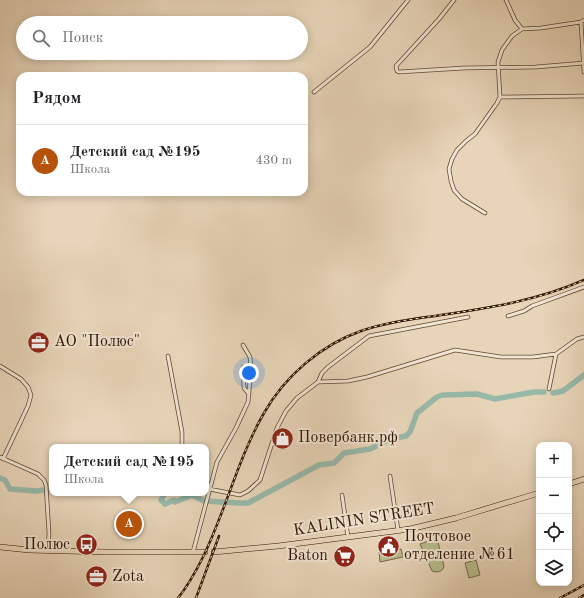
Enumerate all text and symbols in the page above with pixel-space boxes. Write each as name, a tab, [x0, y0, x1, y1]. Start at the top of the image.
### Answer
search box	[16, 16, 308, 60]
icon: search	[30, 27, 52, 49]
text: Поиск	[62, 31, 103, 46]
text: Рядом	[32, 90, 81, 107]
text: Детский сад №195	[70, 145, 200, 160]
text: A	[40, 154, 50, 167]
text: 430 m	[255, 154, 292, 167]
text: Школа	[70, 163, 110, 176]
office icon: АО "Полюс"	[25, 329, 51, 355]
place label: АО "Полюс"	[54, 334, 140, 350]
your location	[239, 363, 259, 383]
shop icon: Повербанк.рф	[270, 425, 296, 451]
place label: Повербанк.рф	[298, 430, 398, 446]
map controls	[536, 442, 572, 586]
button: +	[536, 442, 572, 478]
popup	[49, 444, 209, 496]
text: Детский сад №195	[64, 455, 194, 470]
text: Школа	[64, 473, 104, 486]
button: −	[536, 478, 572, 514]
street label: KALININ STREET	[292, 501, 436, 539]
pin: A	[116, 509, 142, 539]
button: locate	[536, 514, 572, 550]
place label: Почтовое отделение №61	[404, 529, 515, 563]
bus stop icon: Полюс	[73, 532, 99, 558]
public building icon: Почтовое отделение №61	[375, 533, 401, 559]
place label: Полюс	[24, 537, 70, 553]
supermarket icon: Baton	[331, 543, 357, 569]
place label: Baton	[287, 548, 328, 564]
button: layers	[536, 550, 572, 586]
office icon: Zota	[84, 564, 110, 590]
place label: Zota	[112, 569, 144, 585]

